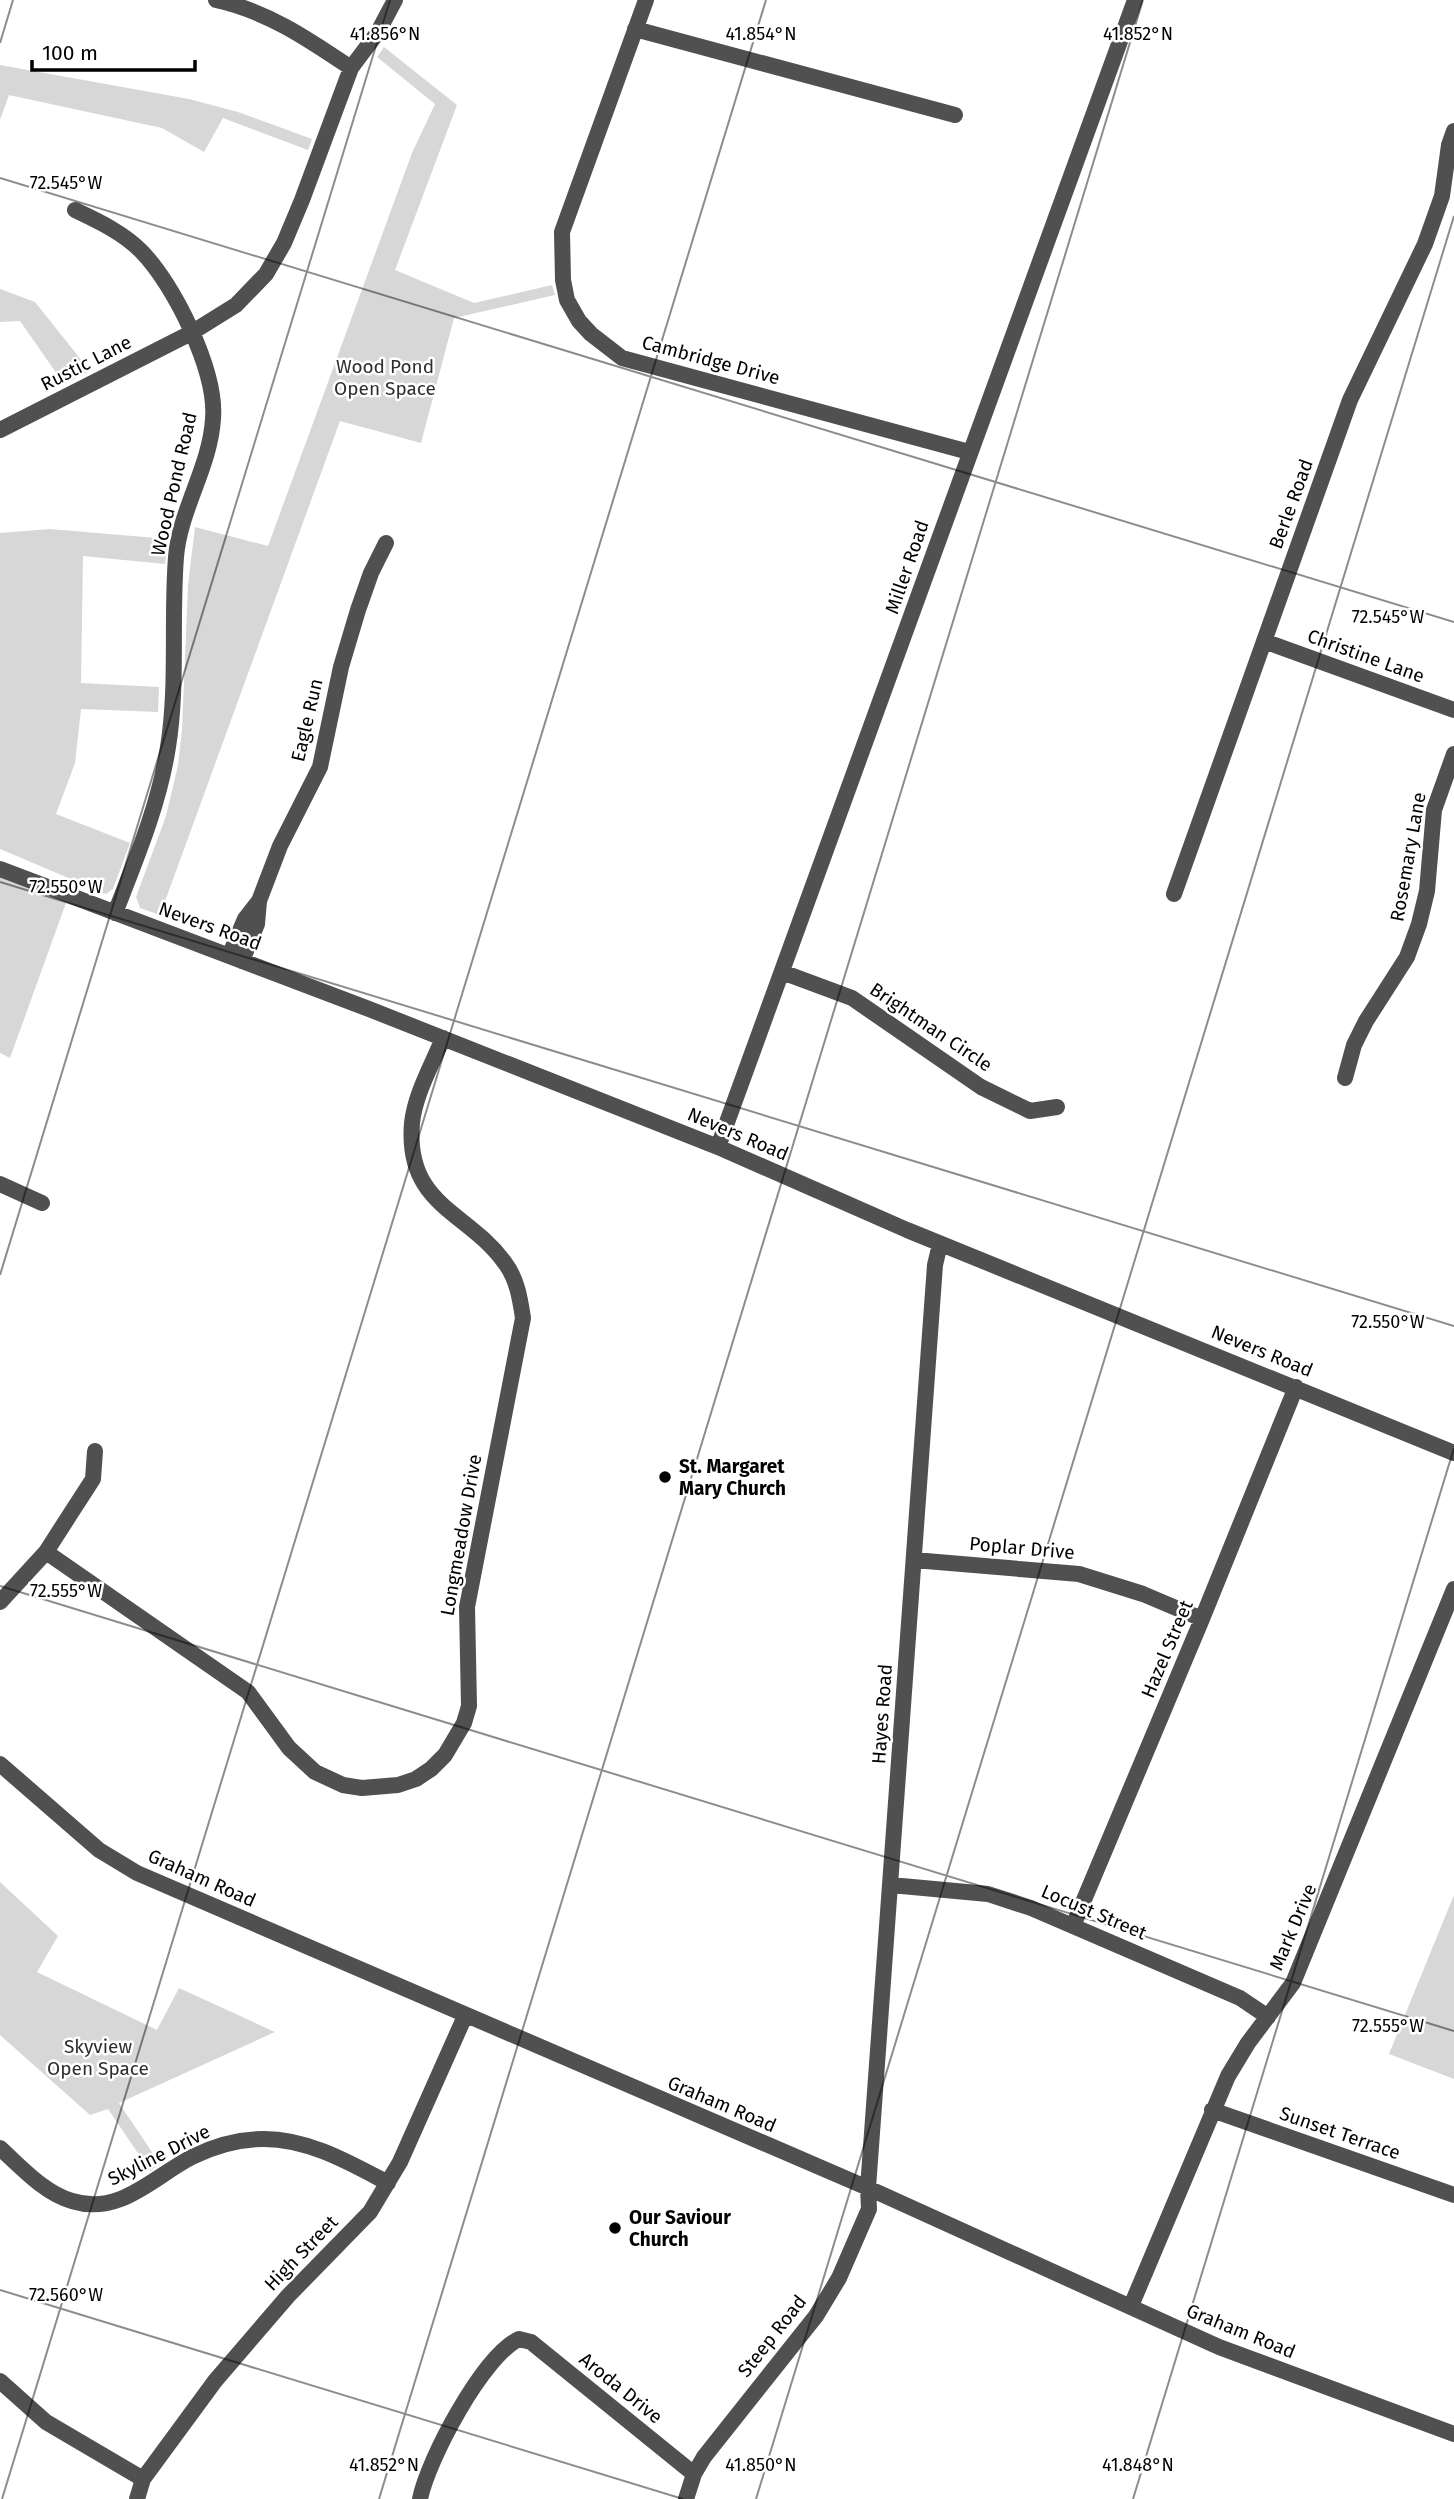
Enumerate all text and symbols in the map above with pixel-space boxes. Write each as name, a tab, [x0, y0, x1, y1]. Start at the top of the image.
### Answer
text: 41.856°N	[350, 23, 420, 45]
text: 41.854°N	[726, 23, 796, 45]
text: 41.852°N	[1103, 23, 1173, 45]
scale bar	[32, 28, 194, 72]
text: 100 m	[42, 40, 98, 66]
text: 72.545°W	[30, 172, 102, 194]
street label: Rustic Lane	[37, 330, 135, 396]
street label: Cambridge Drive	[639, 331, 783, 389]
park label: Wood Pond Open Space	[334, 355, 436, 400]
street label: Wood Pond Road	[146, 410, 202, 558]
street label: Berle Road	[1264, 456, 1318, 552]
street label: Miller Road	[880, 517, 934, 617]
text: 72.545°W	[1352, 606, 1424, 628]
street label: Christine Lane	[1304, 624, 1428, 688]
street label: Eagle Run	[286, 676, 328, 764]
street label: Rosemary Lane	[1385, 791, 1431, 923]
text: 72.550°W	[29, 876, 103, 898]
street label: Nevers Road	[155, 897, 265, 955]
street label: Brightman Circle	[865, 978, 997, 1076]
street label: Nevers Road	[684, 1102, 792, 1166]
text: 72.550°W	[1351, 1311, 1425, 1333]
street label: Nevers Road	[1208, 1320, 1316, 1382]
street label: Longmeadow Drive	[435, 1452, 487, 1618]
place label: St. Margaret Mary Church	[679, 1455, 786, 1500]
marker: St. Margaret Mary Church	[657, 1469, 673, 1485]
street label: Poplar Drive	[968, 1532, 1076, 1564]
text: 72.555°W	[30, 1580, 102, 1602]
street label: Hazel Street	[1136, 1597, 1198, 1701]
street label: Hayes Road	[867, 1663, 897, 1765]
street label: Graham Road	[145, 1844, 259, 1912]
street label: Locust Street	[1038, 1879, 1150, 1945]
street label: Mark Drive	[1264, 1880, 1322, 1974]
text: 72.555°W	[1352, 2015, 1424, 2037]
park label: Skyview Open Space	[47, 2035, 149, 2080]
street label: Graham Road	[664, 2071, 780, 2137]
street label: Sunset Terrace	[1277, 2102, 1403, 2164]
street label: Skyline Drive	[104, 2119, 214, 2191]
place label: Our Saviour Church	[629, 2206, 731, 2251]
street label: High Street	[259, 2210, 343, 2295]
marker: Our Saviour Church	[607, 2220, 623, 2236]
text: 72.560°W	[29, 2284, 103, 2306]
street label: Steep Road	[733, 2290, 811, 2382]
street label: Graham Road	[1183, 2299, 1299, 2363]
street label: Aroda Drive	[575, 2348, 667, 2428]
text: 41.852°N	[349, 2454, 419, 2476]
text: 41.850°N	[725, 2454, 797, 2476]
text: 41.848°N	[1102, 2454, 1174, 2476]

